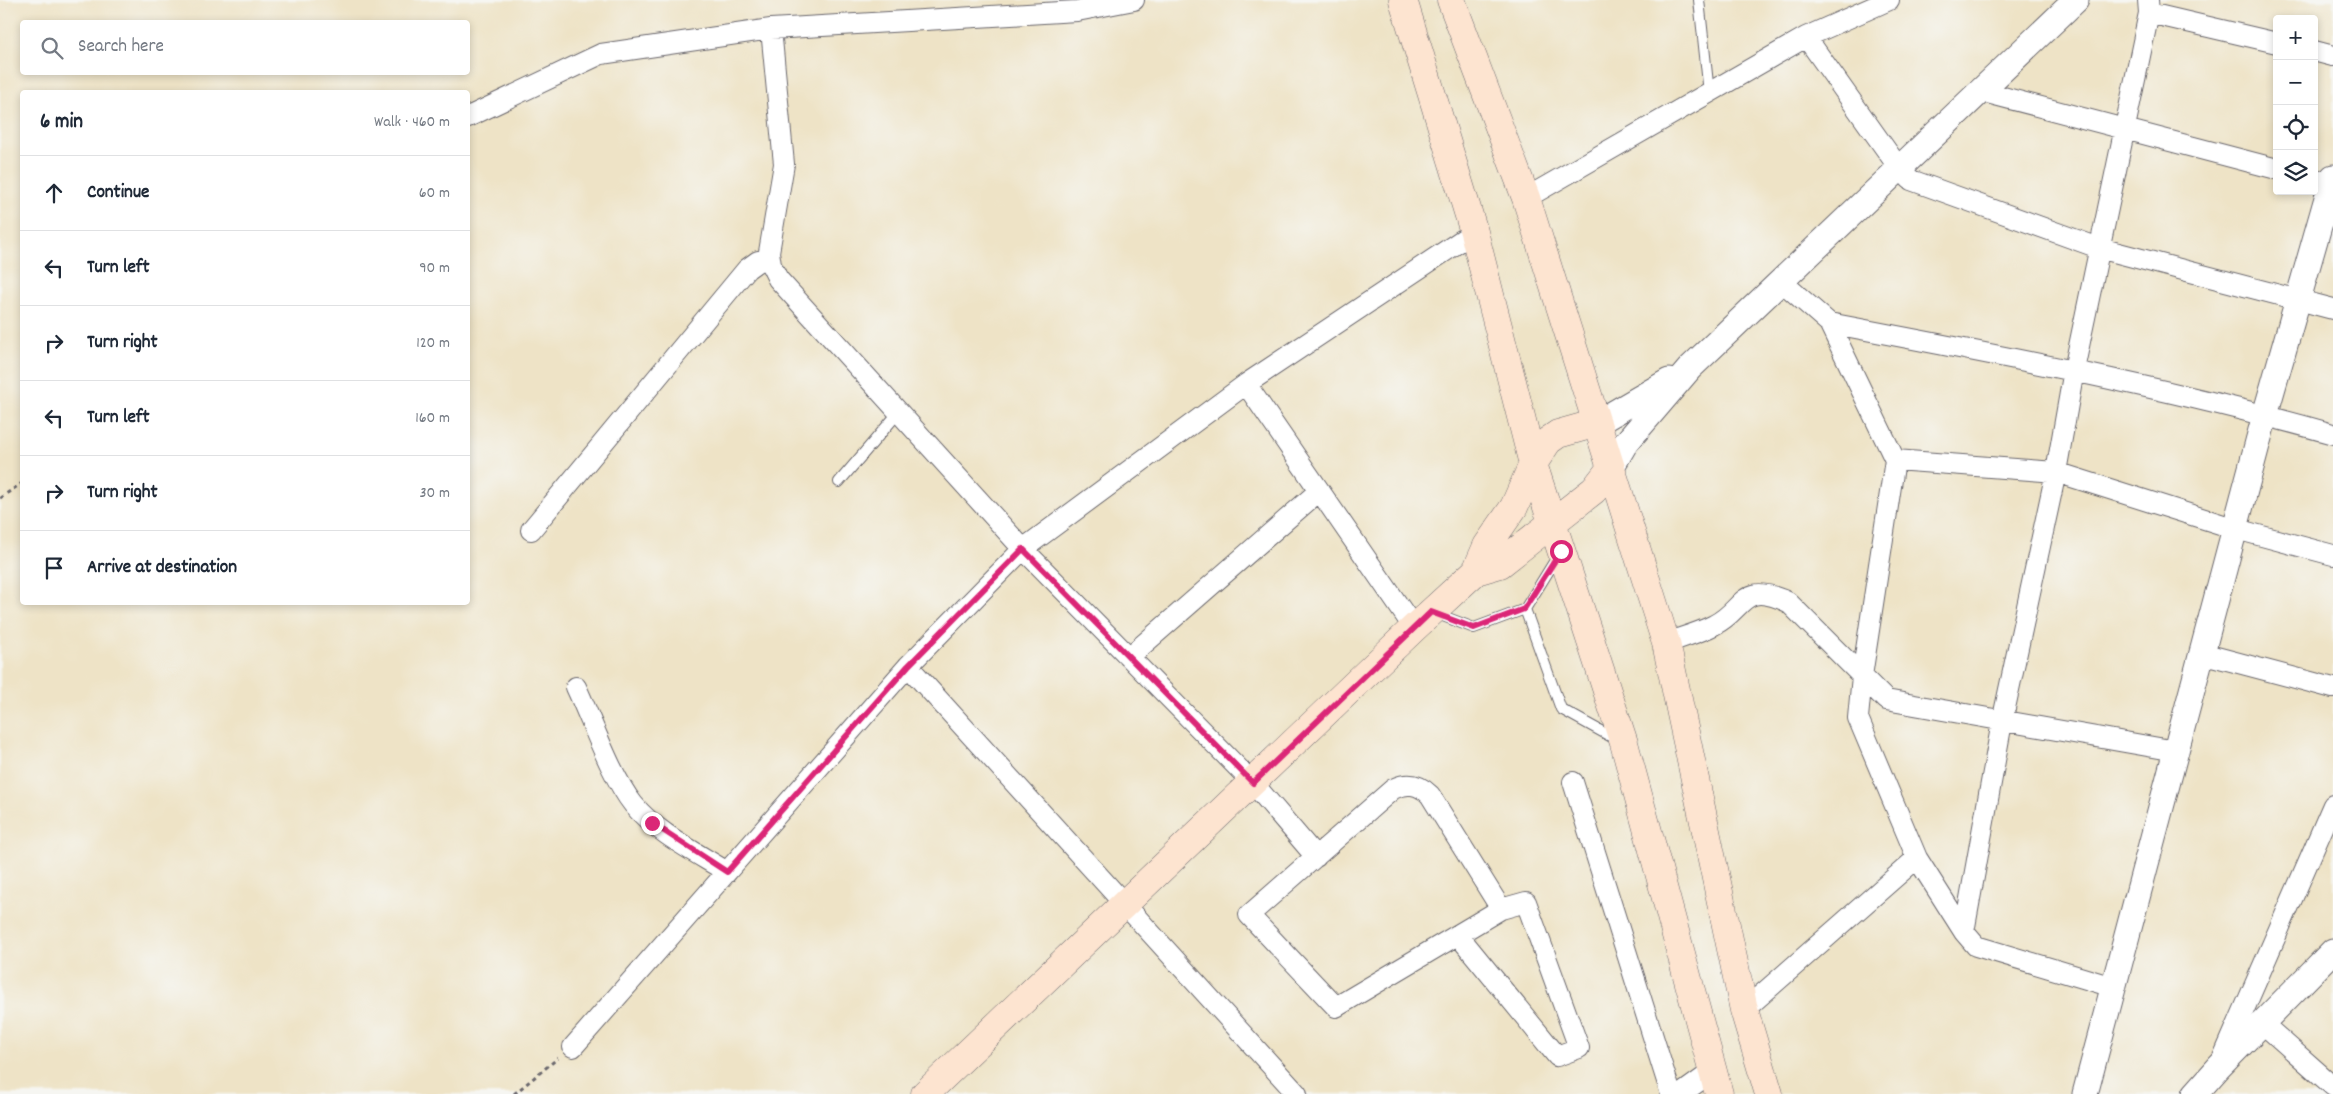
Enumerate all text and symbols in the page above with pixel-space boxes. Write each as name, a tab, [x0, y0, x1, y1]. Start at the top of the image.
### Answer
map controls	[2273, 15, 2318, 195]
button: +	[2273, 15, 2318, 60]
search box	[20, 20, 470, 75]
icon: search	[38, 34, 66, 62]
text: Search here	[78, 34, 164, 61]
button: −	[2273, 60, 2318, 105]
button: locate	[2273, 105, 2318, 150]
text: 6 min	[40, 108, 83, 138]
text: Walk · 460 m	[374, 111, 450, 134]
button: layers	[2273, 150, 2318, 195]
icon: ahead	[40, 179, 68, 207]
text: Continue	[87, 180, 149, 207]
text: 60 m	[419, 182, 450, 205]
icon: left	[40, 254, 68, 282]
text: Turn left	[87, 255, 150, 282]
text: 90 m	[419, 257, 450, 280]
icon: right	[40, 329, 68, 357]
text: Turn right	[87, 330, 158, 357]
text: 120 m	[416, 332, 450, 355]
icon: left	[40, 404, 68, 432]
text: Turn left	[87, 405, 150, 432]
text: 160 m	[415, 407, 450, 430]
icon: right	[40, 479, 68, 507]
text: Turn right	[87, 480, 158, 507]
text: 30 m	[420, 482, 450, 505]
route start	[1550, 540, 1573, 563]
icon: arrive	[40, 554, 68, 582]
text: Arrive at destination	[87, 555, 237, 582]
route end	[641, 812, 664, 835]

